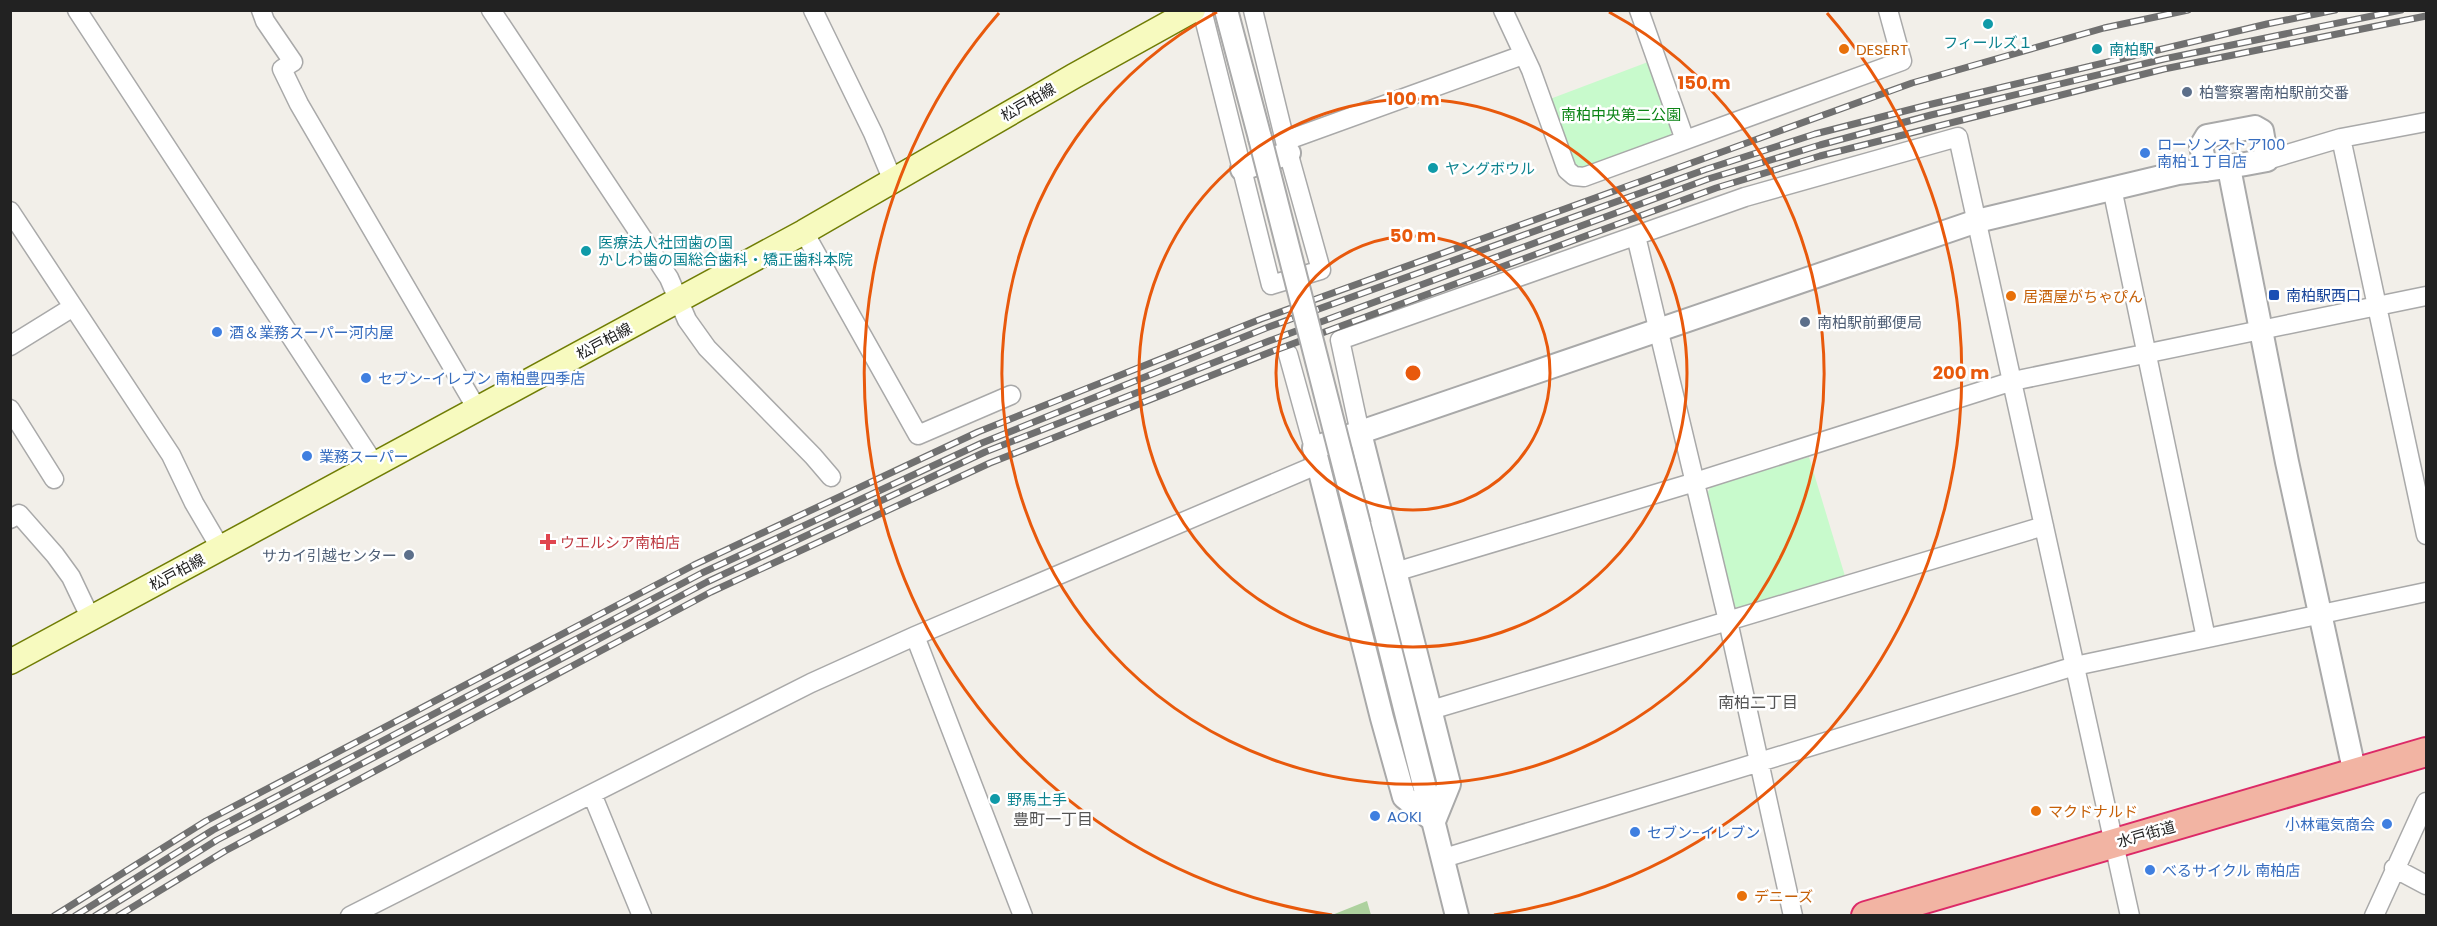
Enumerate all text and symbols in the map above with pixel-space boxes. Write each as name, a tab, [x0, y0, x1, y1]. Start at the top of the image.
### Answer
marker: フィールズ１	[1981, 17, 1995, 31]
place label: フィールズ１	[1943, 32, 2033, 53]
place label: DESERT	[1856, 39, 1908, 60]
place label: 南柏駅	[2109, 39, 2154, 60]
marker: DESERT	[1837, 42, 1851, 56]
marker: 南柏駅	[2090, 42, 2104, 56]
text: 150 m	[1677, 70, 1731, 95]
street label: 松戸柏線	[997, 78, 1059, 126]
place label: 柏警察署南柏駅前交番	[2199, 82, 2349, 103]
marker: 柏警察署南柏駅前交番	[2180, 85, 2194, 99]
text: 100 m	[1386, 86, 1440, 111]
park label: 南柏中央第二公園	[1561, 104, 1681, 125]
place label: ローソンストア100 南柏１丁目店	[2157, 134, 2285, 172]
marker: ローソンストア100 南柏１丁目店	[2138, 146, 2152, 160]
place label: ヤングボウル	[1445, 158, 1535, 179]
marker: ヤングボウル	[1426, 161, 1440, 175]
text: 50 m	[1390, 223, 1436, 248]
place label: 医療法人社団歯の国 かしわ歯の国総合歯科・矯正歯科本院	[598, 232, 853, 270]
marker: 医療法人社団歯の国 かしわ歯の国総合歯科・矯正歯科本院	[579, 244, 593, 258]
place label: 南柏駅西口	[2286, 285, 2361, 306]
place label: 居酒屋がちゃぴん	[2023, 286, 2143, 307]
marker: 南柏駅西口	[2267, 288, 2281, 302]
marker: 居酒屋がちゃぴん	[2004, 289, 2018, 303]
place label: 南柏駅前郵便局	[1817, 312, 1922, 333]
marker: 南柏駅前郵便局	[1798, 315, 1812, 329]
street label: 松戸柏線	[573, 318, 635, 364]
place label: 酒＆業務スーパー河内屋	[229, 322, 394, 343]
marker: 酒＆業務スーパー河内屋	[210, 325, 224, 339]
text: 200 m	[1933, 360, 1989, 385]
centre of rings	[1403, 363, 1423, 383]
place label: セブン-イレブン 南柏豊四季店	[378, 368, 585, 389]
marker: セブン-イレブン 南柏豊四季店	[359, 371, 373, 385]
place label: 業務スーパー	[319, 446, 409, 467]
marker: 業務スーパー	[300, 449, 314, 463]
place label: ウエルシア南柏店	[560, 532, 680, 553]
marker: ウエルシア南柏店	[541, 535, 555, 549]
place label: サカイ引越センター	[262, 545, 397, 566]
marker: サカイ引越センター	[402, 548, 416, 562]
street label: 松戸柏線	[146, 549, 208, 595]
district label: 南柏二丁目	[1718, 691, 1798, 714]
place label: 野馬土手	[1007, 789, 1067, 810]
marker: 野馬土手	[988, 792, 1002, 806]
place label: マクドナルド	[2048, 801, 2138, 822]
marker: マクドナルド	[2029, 804, 2043, 818]
place label: AOKI	[1387, 806, 1422, 827]
district label: 豊町一丁目	[1013, 808, 1093, 831]
marker: AOKI	[1368, 809, 1382, 823]
place label: 小林電気商会	[2285, 814, 2375, 835]
street label: 水戸街道	[2114, 816, 2178, 852]
marker: 小林電気商会	[2380, 817, 2394, 831]
place label: セブン-イレブン	[1647, 822, 1760, 843]
marker: セブン-イレブン	[1628, 825, 1642, 839]
place label: べるサイクル 南柏店	[2162, 860, 2300, 881]
marker: べるサイクル 南柏店	[2143, 863, 2157, 877]
place label: デニーズ	[1754, 886, 1813, 907]
marker: デニーズ	[1735, 889, 1749, 903]

